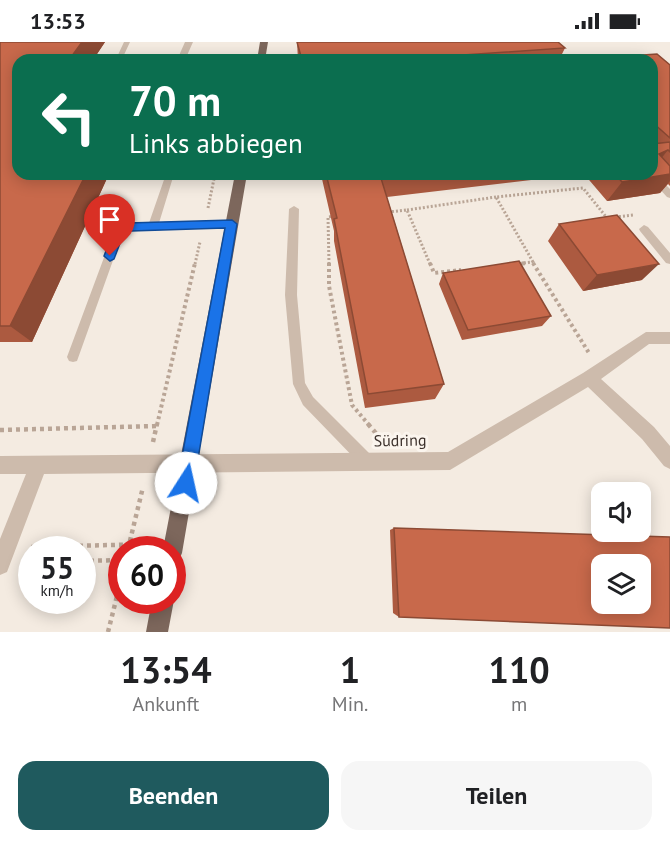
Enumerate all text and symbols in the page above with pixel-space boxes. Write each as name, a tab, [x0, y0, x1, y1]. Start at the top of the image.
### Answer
text: 13:53	[30, 7, 86, 35]
text: 70 m	[129, 73, 221, 128]
icon: left	[30, 78, 108, 156]
text: Links abbiegen	[129, 126, 303, 160]
pin	[84, 194, 135, 256]
icon: arrive	[93, 203, 126, 236]
street label: Südring	[373, 430, 427, 450]
position arrow	[154, 451, 218, 515]
map controls	[591, 482, 651, 614]
button: sound	[591, 482, 651, 542]
speed limit sign: 60	[108, 536, 186, 614]
text: 55	[40, 548, 74, 587]
button: layers	[591, 554, 651, 614]
text: km/h	[41, 581, 73, 600]
text: 13:54	[120, 646, 212, 693]
text: 1	[340, 646, 360, 693]
text: 110	[489, 646, 550, 693]
text: Ankunft	[133, 691, 199, 717]
text: Min.	[332, 691, 368, 717]
text: m	[511, 691, 527, 717]
button: Beenden	[18, 761, 329, 830]
button: Teilen	[341, 761, 652, 830]

